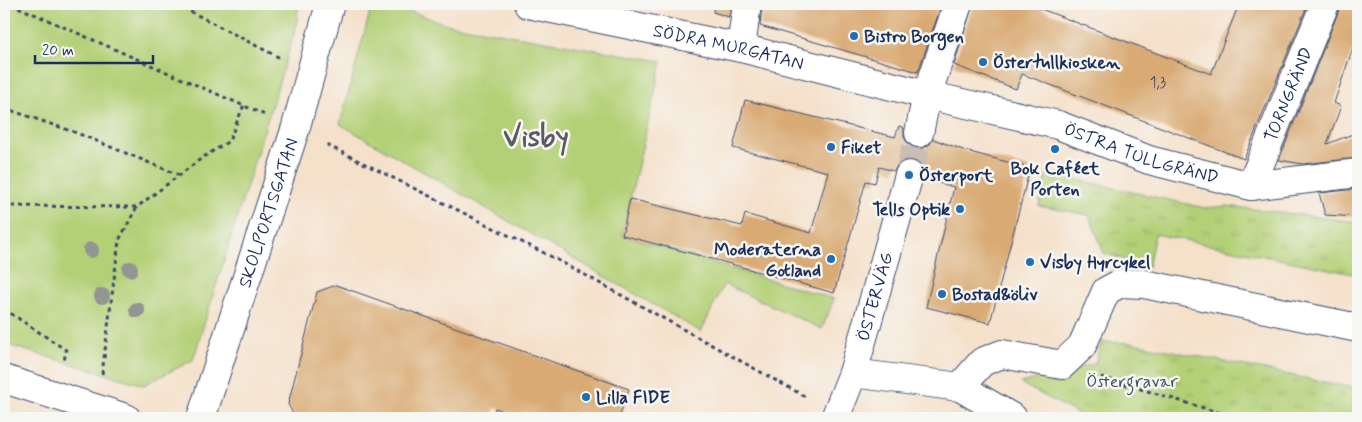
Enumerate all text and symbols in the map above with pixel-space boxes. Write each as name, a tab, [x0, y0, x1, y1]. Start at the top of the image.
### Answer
street label: SÖDRA MURGATAN	[651, 19, 806, 76]
place label: Bistro Borgen	[864, 25, 964, 51]
marker: Bistro Borgen	[848, 30, 860, 42]
scale bar	[35, 32, 152, 64]
text: 20 m	[42, 41, 74, 61]
street label: TORNGRÄND	[1259, 44, 1319, 146]
place label: Östertullkiosken	[993, 51, 1121, 75]
marker: Östertullkiosken	[977, 56, 989, 68]
house number: 1,3	[1150, 73, 1166, 93]
street label: ÖSTRA TULLGRÄND	[1060, 117, 1221, 190]
district label: Visby	[503, 120, 569, 157]
street label: SKOLPORTSGATAN	[233, 135, 305, 291]
place label: Fiket	[841, 136, 882, 160]
marker: Fiket	[825, 141, 837, 153]
marker: Bok Caféet Porten	[1049, 143, 1061, 155]
place label: Bok Caféet Porten	[1011, 157, 1100, 202]
place label: Österport	[919, 164, 994, 188]
marker: Österport	[903, 169, 915, 181]
place label: Tells Optik	[872, 198, 950, 222]
marker: Tells Optik	[954, 203, 966, 215]
place label: Moderaterna Gotland	[714, 238, 821, 283]
street label: ÖSTERVÄG	[852, 250, 900, 344]
place label: Visby Hyrcykel	[1040, 251, 1151, 275]
marker: Moderaterna Gotland	[825, 253, 837, 265]
marker: Visby Hyrcykel	[1024, 256, 1036, 268]
place label: Bostad&öliv	[952, 283, 1038, 307]
marker: Bostad&öliv	[936, 288, 948, 300]
park label: Östergravar	[1086, 370, 1178, 396]
place label: Lilla FIDE	[596, 386, 670, 410]
marker: Lilla FIDE	[580, 391, 592, 403]

